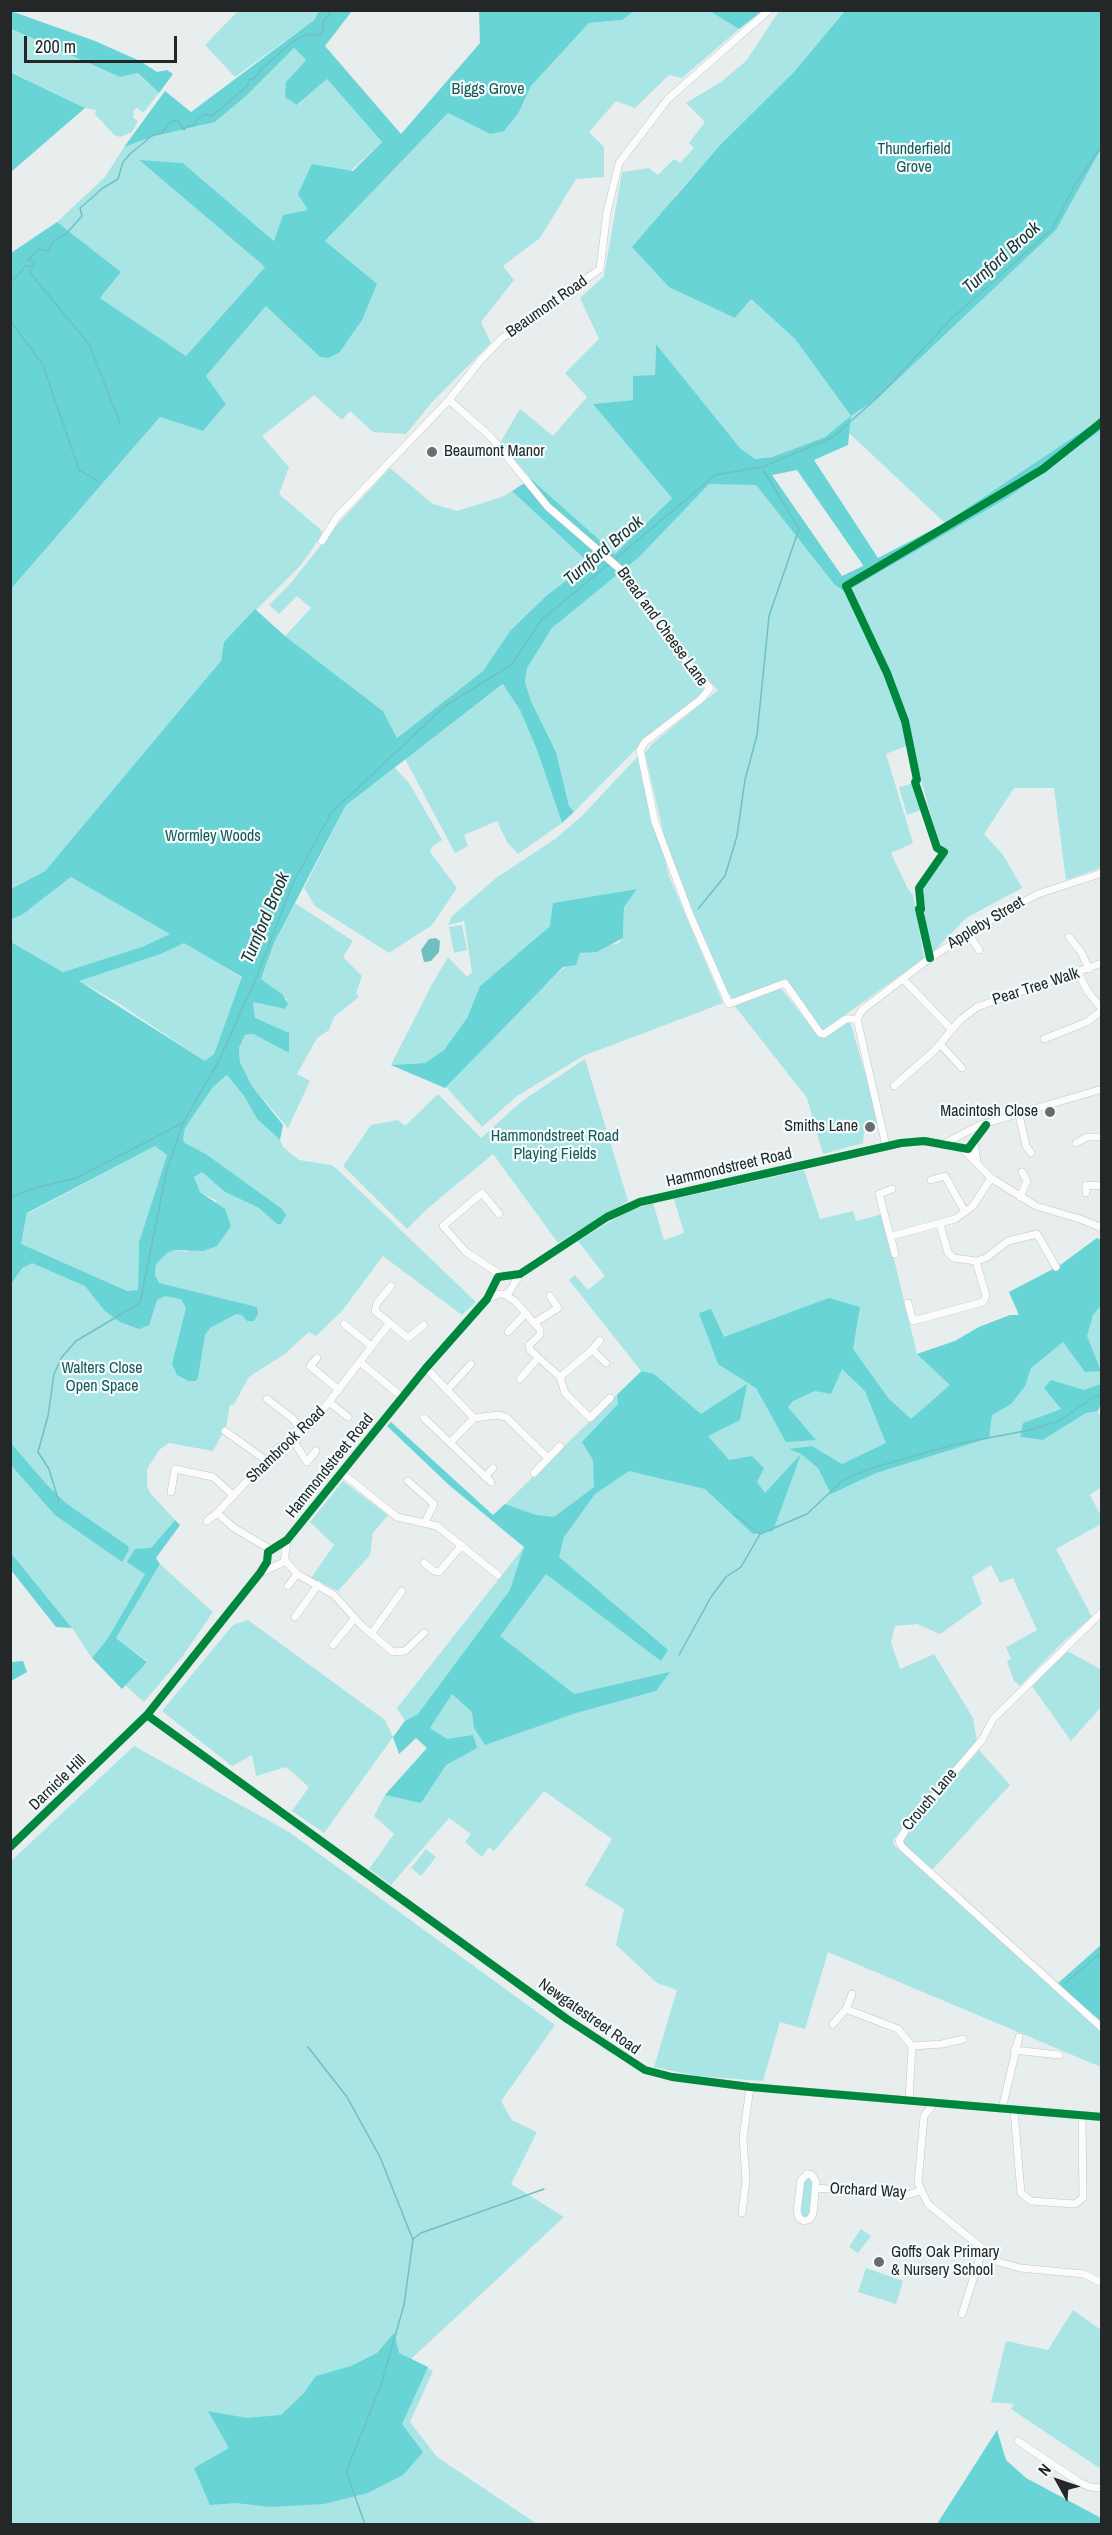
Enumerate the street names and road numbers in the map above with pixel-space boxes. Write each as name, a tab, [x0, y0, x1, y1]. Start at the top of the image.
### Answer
street label: Beaumont Road	[503, 272, 591, 342]
street label: Bread and Cheese Lane	[612, 564, 712, 690]
street label: Appleby Street	[944, 893, 1028, 953]
street label: Pear Tree Walk	[990, 964, 1082, 1010]
street label: Hammondstreet Road	[664, 1144, 794, 1192]
street label: Shambrook Road	[243, 1403, 329, 1487]
street label: Hammondstreet Road	[282, 1410, 378, 1522]
street label: Darnicle Hill	[26, 1751, 90, 1815]
street label: Crouch Lane	[899, 1765, 961, 1835]
street label: Newgatestreet Road	[535, 1975, 643, 2059]
street label: Orchard Way	[829, 2179, 907, 2203]

